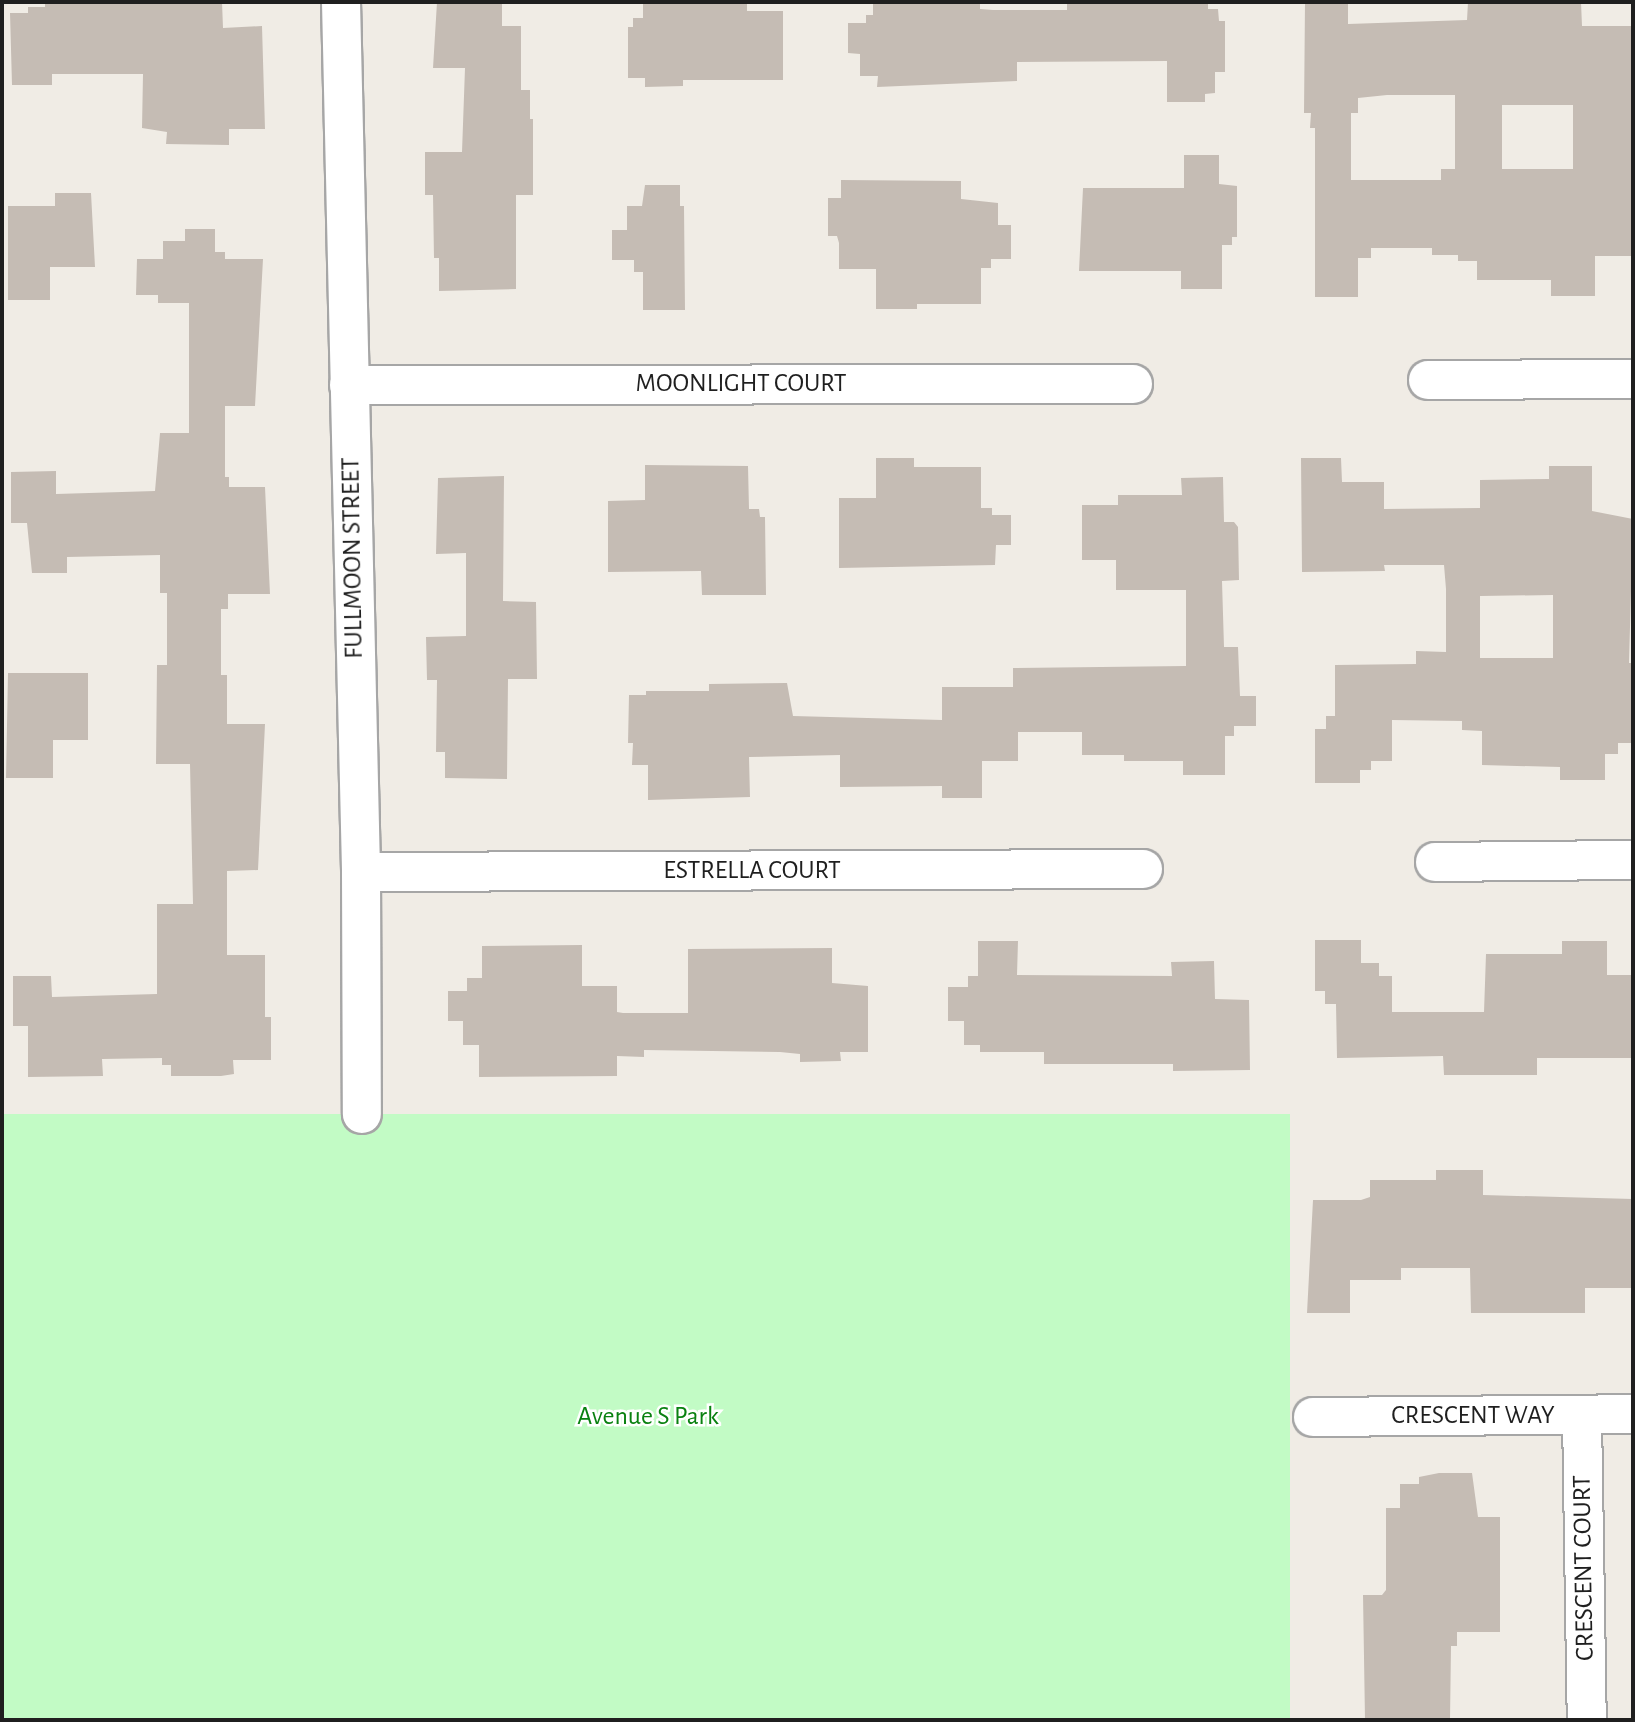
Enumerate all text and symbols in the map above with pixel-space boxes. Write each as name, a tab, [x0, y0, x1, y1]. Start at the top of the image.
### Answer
street label: MOONLIGHT COURT	[635, 368, 847, 400]
street label: FULLMOON STREET	[336, 457, 370, 659]
street label: ESTRELLA COURT	[663, 855, 841, 887]
street label: CRESCENT WAY	[1391, 1400, 1555, 1432]
park label: Avenue S Park	[577, 1401, 719, 1433]
street label: CRESCENT COURT	[1567, 1475, 1601, 1661]

